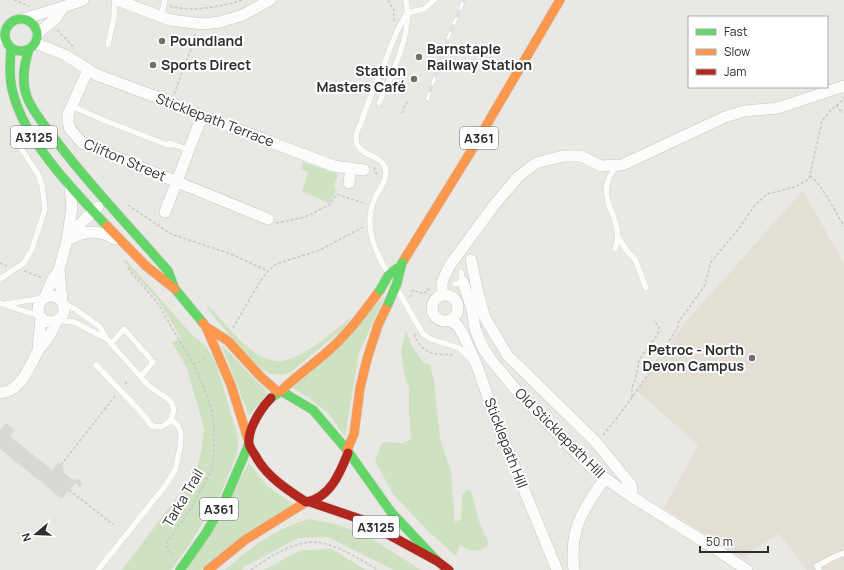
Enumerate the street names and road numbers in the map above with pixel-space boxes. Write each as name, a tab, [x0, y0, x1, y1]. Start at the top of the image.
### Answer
street label: Sticklepath Terrace	[153, 88, 277, 151]
road number: A3125	[11, 126, 57, 148]
road number: A361	[460, 127, 498, 149]
street label: Clifton Street	[81, 134, 169, 186]
street label: Old Sticklepath Hill	[511, 383, 610, 482]
street label: Sticklepath Hill	[480, 395, 532, 491]
street label: Tarka Trail	[158, 465, 207, 530]
road number: A361	[200, 498, 238, 520]
road number: A3125	[353, 516, 399, 538]

